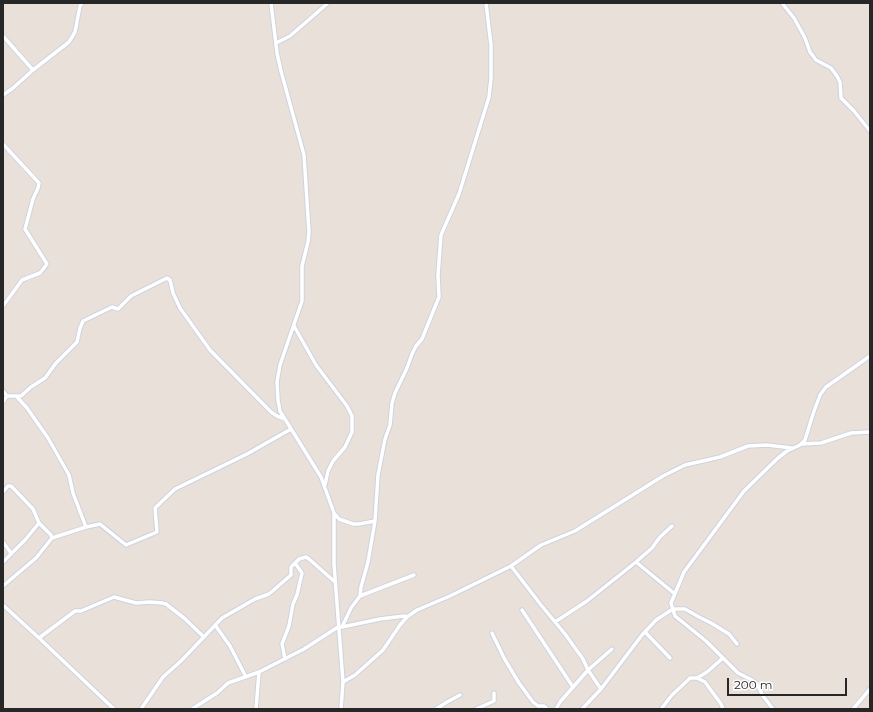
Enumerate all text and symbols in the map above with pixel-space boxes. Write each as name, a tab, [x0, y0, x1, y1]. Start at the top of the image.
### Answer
scale bar	[729, 670, 849, 696]
text: 200 m	[734, 677, 773, 692]

